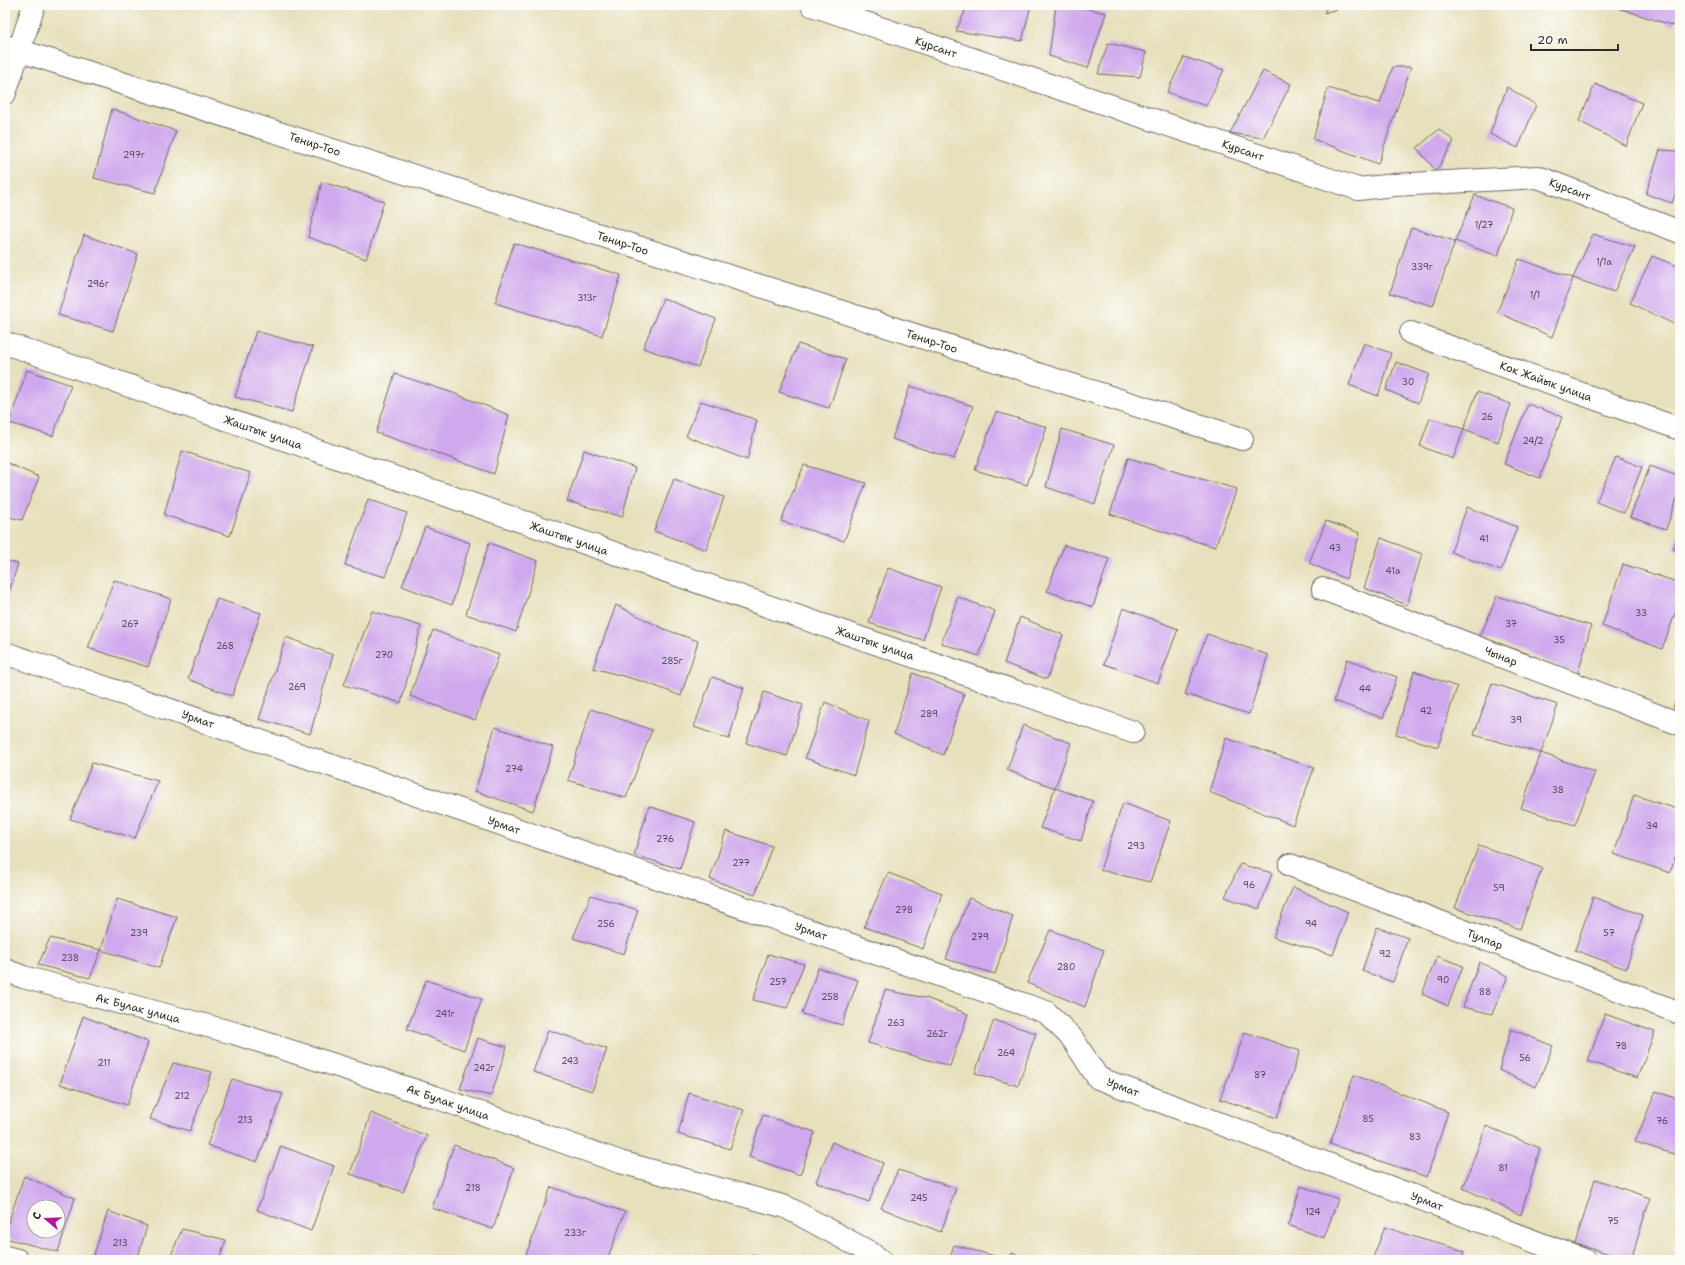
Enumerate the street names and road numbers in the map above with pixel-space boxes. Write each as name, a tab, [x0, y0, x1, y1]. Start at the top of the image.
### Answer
street label: Курсант	[913, 33, 959, 62]
street label: Тенир-Тоо	[287, 129, 343, 160]
street label: Курсант	[1220, 136, 1266, 165]
street label: Курсант	[1547, 175, 1593, 204]
street label: Тенир-Тоо	[595, 228, 651, 259]
street label: Тенир-Тоо	[904, 326, 960, 357]
street label: Кок Жайык улица	[1498, 358, 1594, 405]
street label: Жаштык улица	[222, 412, 304, 453]
street label: Жаштык улица	[528, 518, 610, 559]
street label: Жаштык улица	[834, 623, 916, 664]
street label: Чынар	[1482, 643, 1519, 670]
street label: Урмат	[180, 707, 216, 732]
street label: Урмат	[486, 813, 522, 838]
street label: Урмат	[793, 919, 829, 944]
street label: Тулпар	[1465, 926, 1505, 953]
street label: Ак Булак улица	[94, 990, 182, 1027]
street label: Урмат	[1105, 1074, 1141, 1101]
street label: Ак Булак улица	[404, 1081, 491, 1124]
street label: Урмат	[1409, 1188, 1445, 1215]

